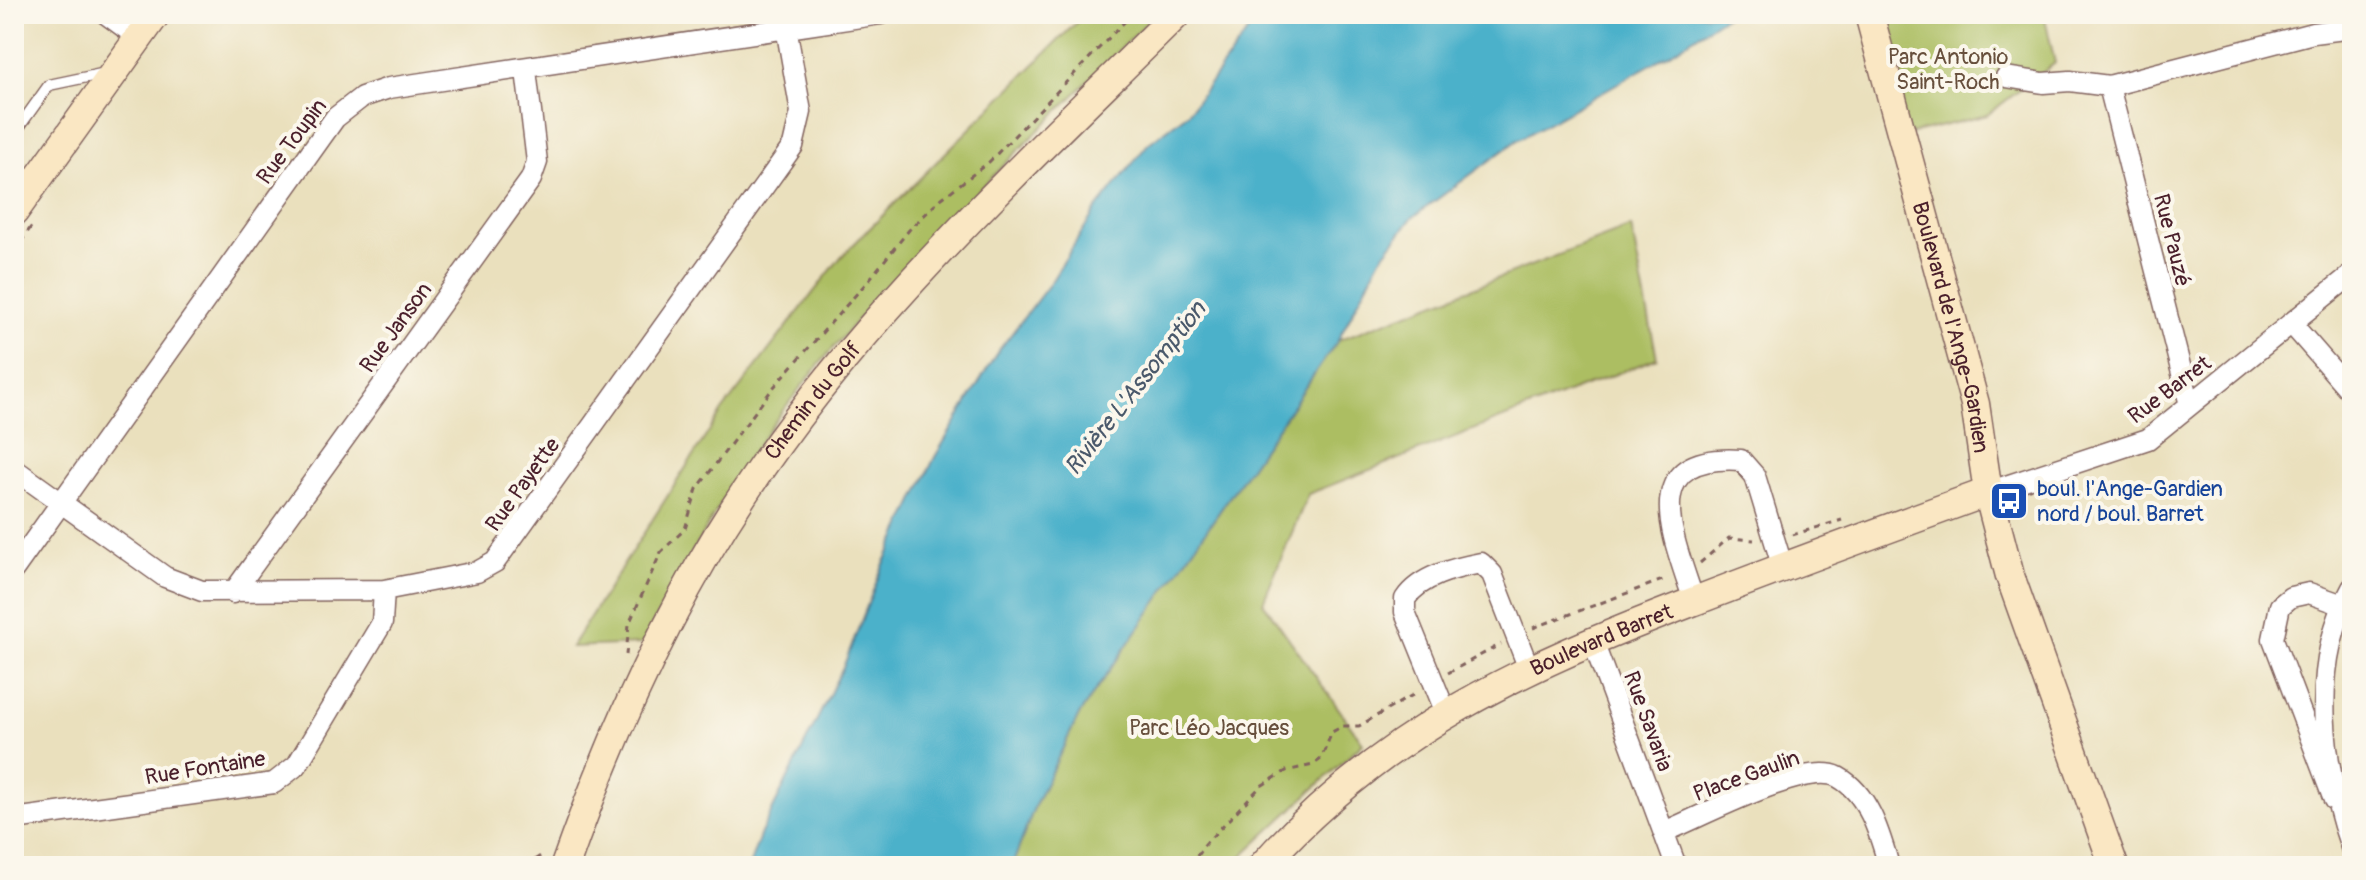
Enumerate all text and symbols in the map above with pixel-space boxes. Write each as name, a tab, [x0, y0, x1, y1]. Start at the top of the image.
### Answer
park label: Parc Antonio Saint-Roch	[1888, 43, 2008, 96]
street label: Rue Toupin	[251, 93, 333, 190]
street label: Rue Pauzé	[2147, 191, 2197, 290]
street label: Boulevard de l'Ange-Gardien	[1906, 198, 1995, 455]
street label: Rue Janson	[353, 277, 438, 378]
water label: Rivière L'Assomption	[1059, 295, 1213, 481]
street label: Chemin du Golf	[758, 336, 868, 465]
street label: Rue Barret	[2122, 349, 2217, 430]
street label: Rue Payette	[479, 432, 566, 537]
place label: boul. l'Ange-Gardien nord / boul. Barret	[2037, 475, 2223, 528]
bus stop icon: boul. l'Ange-Gardien nord / boul. Barret	[1988, 480, 2030, 522]
street label: Boulevard Barret	[1526, 598, 1677, 683]
street label: Rue Savaria	[1617, 667, 1679, 775]
park label: Parc Léo Jacques	[1129, 714, 1289, 742]
street label: Place Gaulin	[1689, 744, 1803, 808]
street label: Rue Fontaine	[143, 745, 267, 791]

